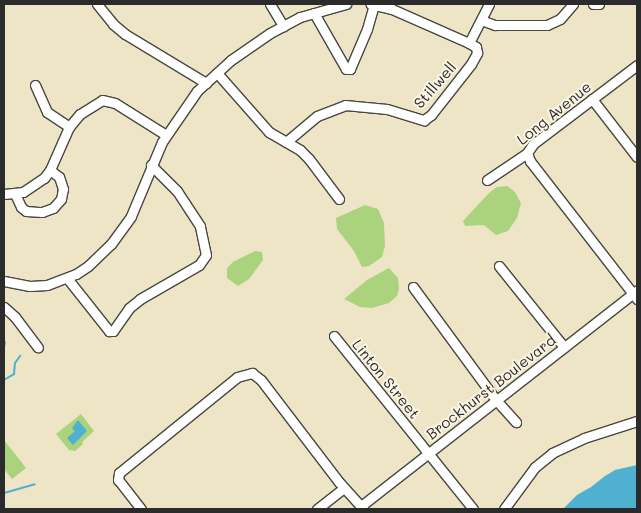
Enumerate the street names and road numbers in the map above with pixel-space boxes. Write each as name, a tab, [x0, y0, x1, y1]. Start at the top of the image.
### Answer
street label: Stillwell	[410, 58, 460, 112]
street label: Long Avenue	[513, 78, 595, 148]
street label: Brockhurst Boulevard	[423, 331, 559, 443]
street label: Linton Street	[348, 336, 424, 422]

